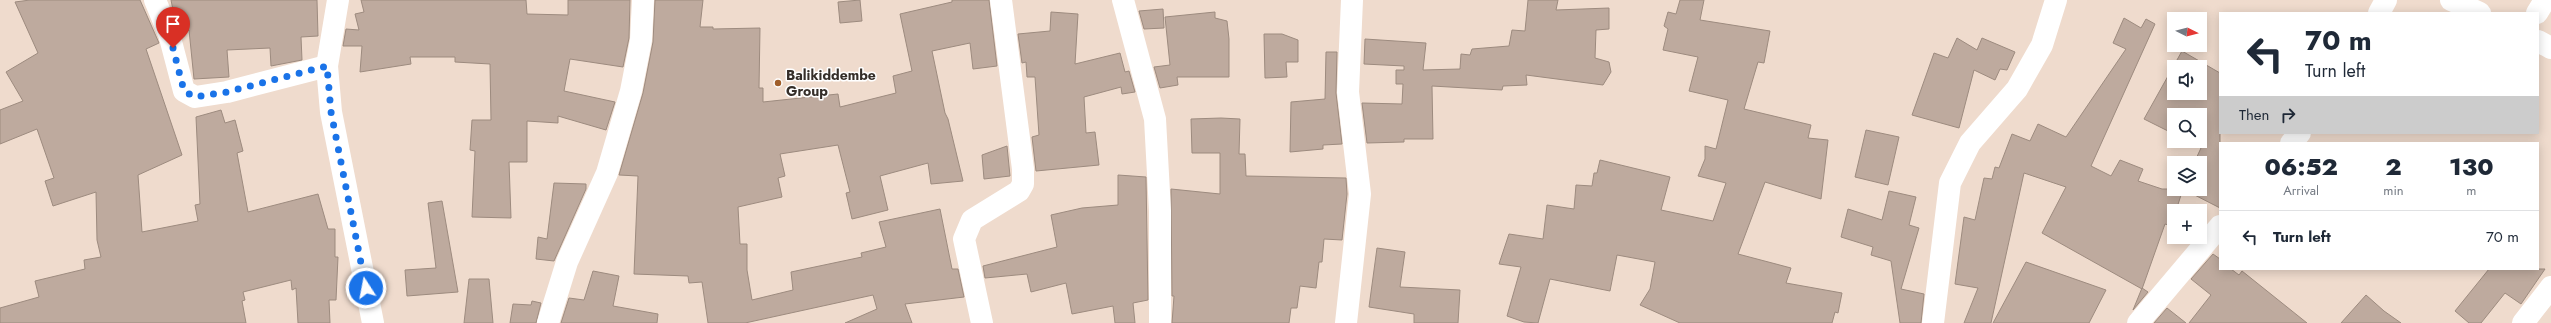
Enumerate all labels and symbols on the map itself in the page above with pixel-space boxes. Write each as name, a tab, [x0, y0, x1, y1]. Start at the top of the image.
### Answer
pin	[156, 7.0, 190, 48]
north arrow	[2167, 12, 2207, 52]
place label: Balikiddembe Group	[786, 65, 876, 101]
marker: Balikiddembe Group	[773, 78, 783, 88]
position arrow	[345, 267, 387, 309]

